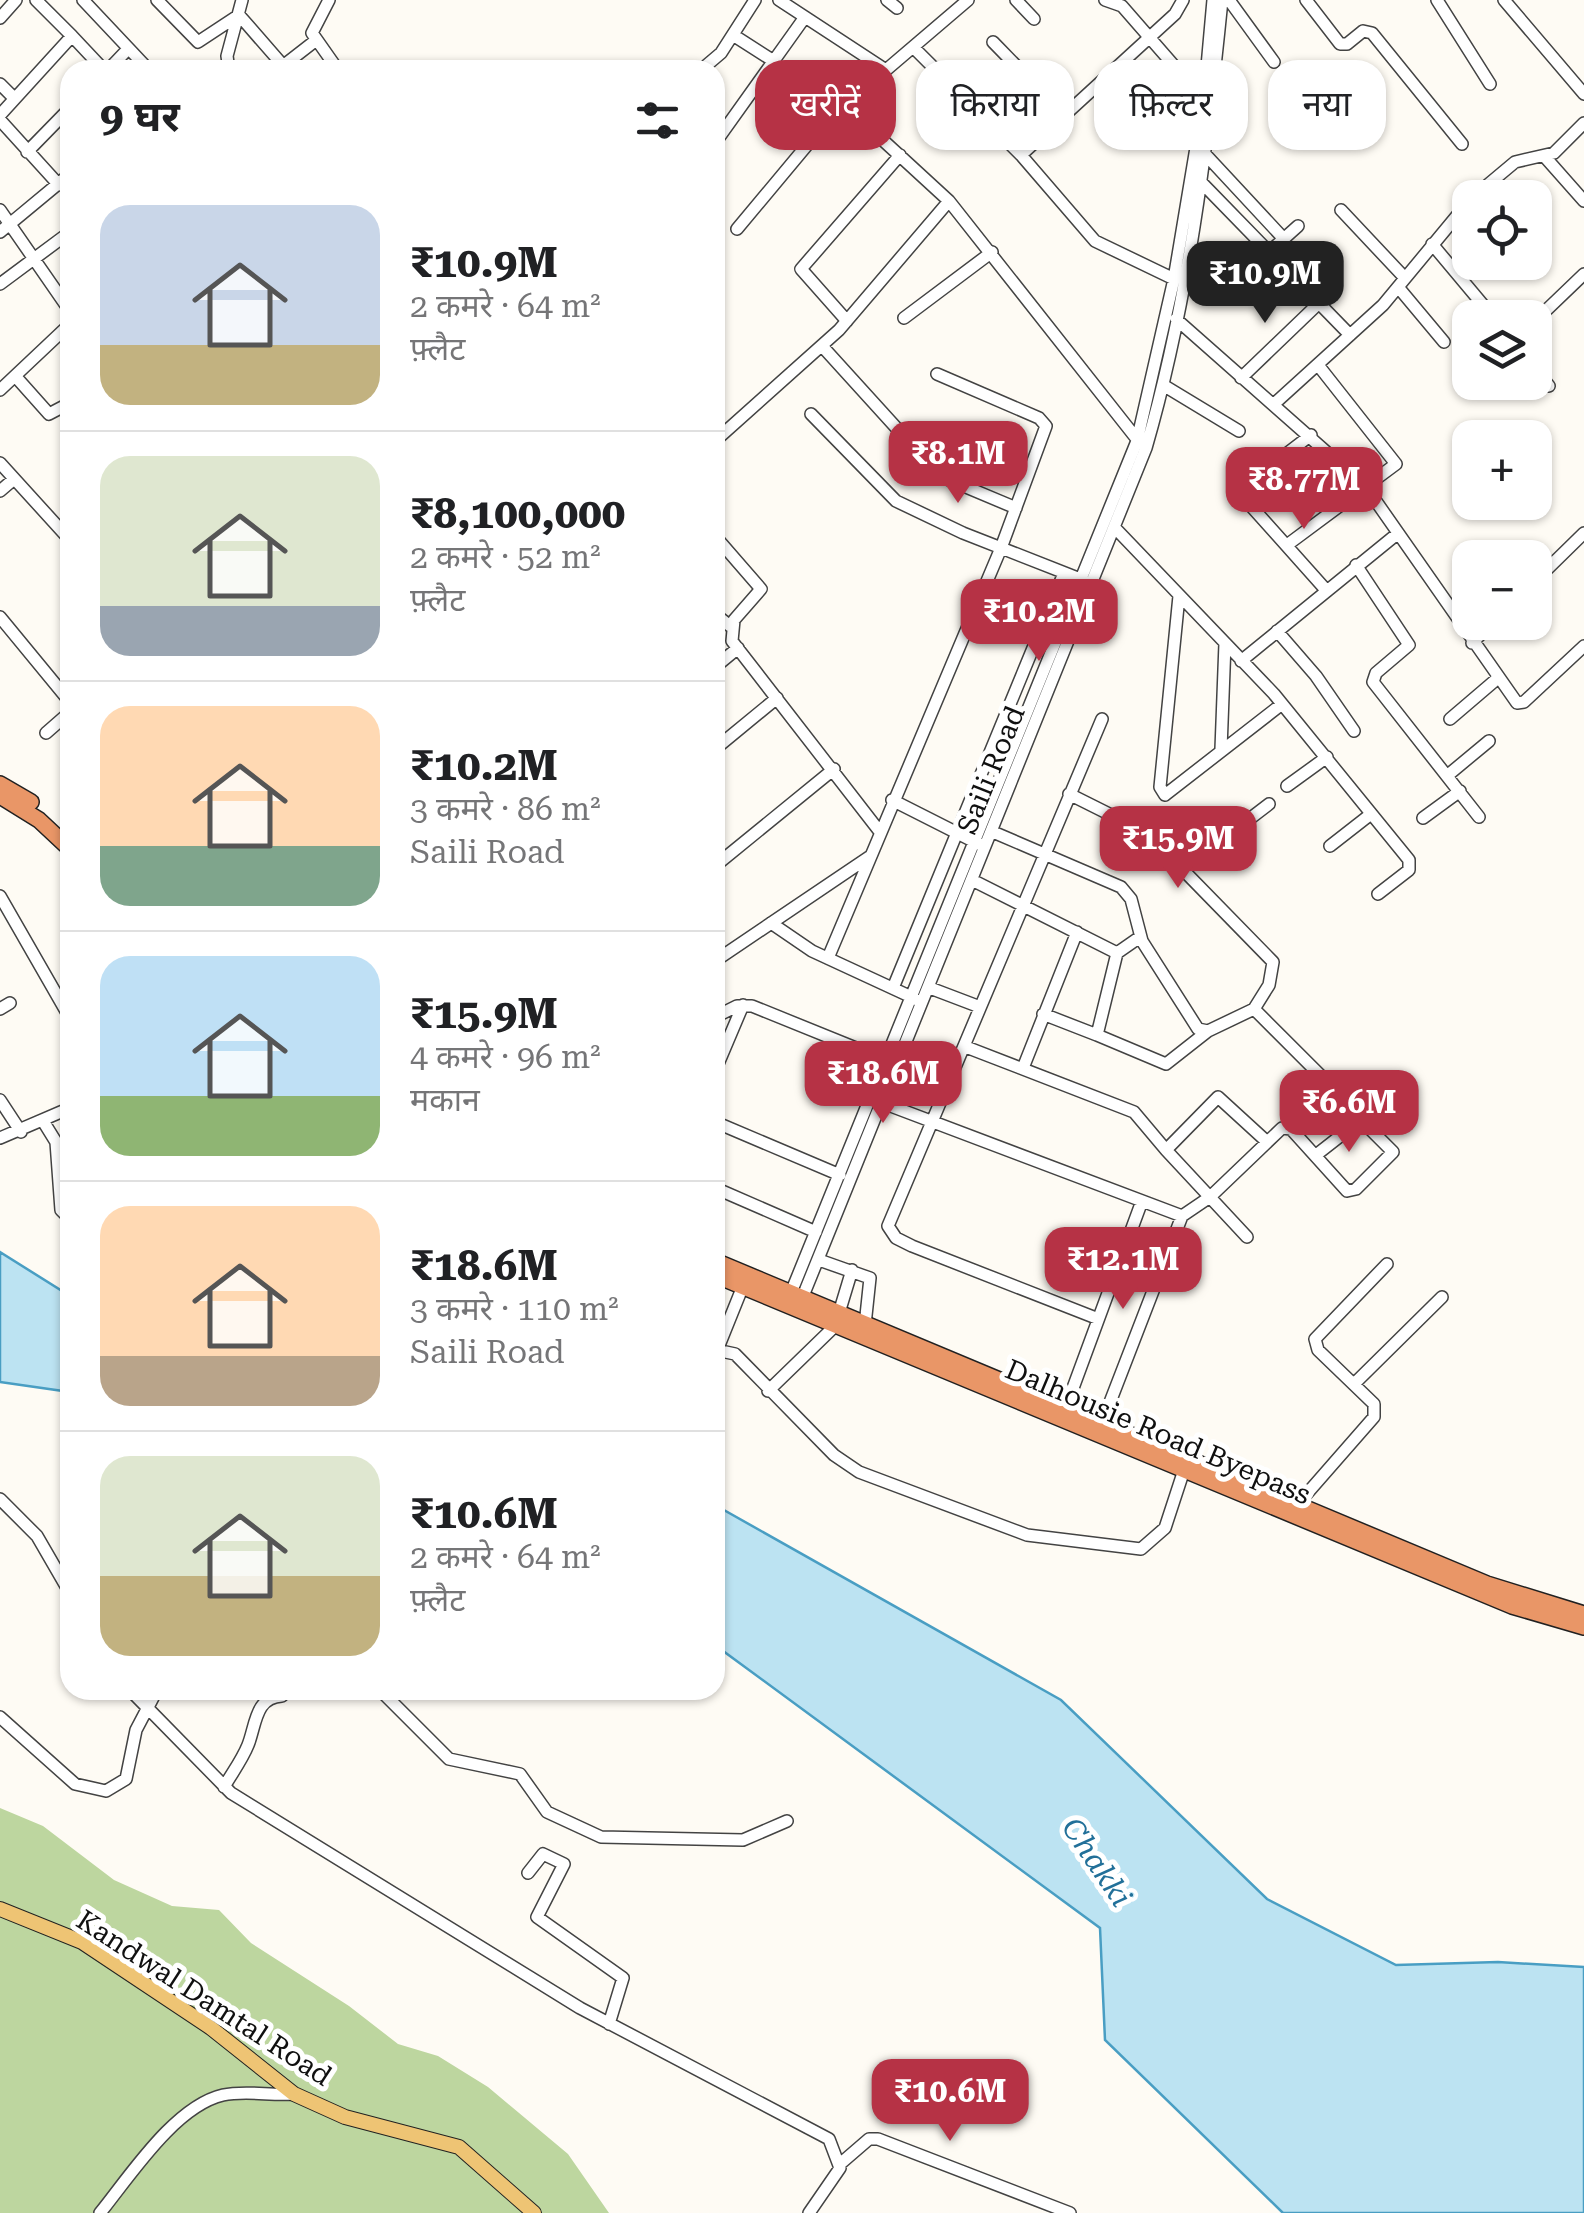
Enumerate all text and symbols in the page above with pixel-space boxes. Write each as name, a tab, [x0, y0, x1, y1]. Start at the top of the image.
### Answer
chip: खरीदें	[755, 60, 896, 150]
chip: किराया	[916, 60, 1074, 150]
chip: फ़िल्टर	[1094, 60, 1248, 150]
chip: नया	[1268, 60, 1386, 150]
text: 9 घर	[100, 92, 180, 141]
icon: filters	[630, 93, 685, 148]
map controls	[1452, 180, 1552, 640]
button: locate	[1452, 180, 1552, 280]
text: ₹10.9M	[410, 238, 558, 287]
pin: ₹10.9M	[1184, 241, 1346, 326]
icon: home	[180, 245, 300, 365]
text: ₹10.9M	[1209, 254, 1321, 292]
text: 2 कमरे · 64 m²	[410, 287, 601, 325]
button: layers	[1452, 300, 1552, 400]
text: फ़्लैट	[410, 330, 465, 368]
button: +	[1452, 420, 1552, 520]
pin: ₹8.1M	[888, 421, 1028, 506]
text: ₹8.1M	[911, 434, 1005, 472]
pin: ₹8.77M	[1223, 447, 1385, 532]
text: ₹8.77M	[1248, 460, 1360, 498]
text: ₹8,100,000	[410, 489, 625, 538]
icon: home	[180, 496, 300, 616]
text: 2 कमरे · 52 m²	[410, 538, 601, 576]
button: −	[1452, 540, 1552, 640]
pin: ₹10.2M	[958, 579, 1120, 664]
text: फ़्लैट	[410, 581, 465, 619]
text: ₹10.2M	[983, 592, 1095, 630]
street label: Saili Road	[950, 701, 1032, 839]
text: ₹10.2M	[410, 741, 558, 790]
icon: home	[180, 746, 300, 866]
text: 3 कमरे · 86 m²	[410, 790, 601, 828]
pin: ₹15.9M	[1097, 806, 1259, 891]
text: ₹15.9M	[1122, 819, 1234, 857]
text: Saili Road	[410, 833, 564, 871]
text: ₹15.9M	[410, 989, 558, 1038]
icon: home	[180, 996, 300, 1116]
text: 4 कमरे · 96 m²	[410, 1038, 601, 1076]
pin: ₹18.6M	[802, 1041, 964, 1126]
text: ₹18.6M	[827, 1054, 939, 1092]
pin: ₹6.6M	[1279, 1070, 1419, 1155]
text: मकान	[410, 1081, 480, 1119]
text: ₹6.6M	[1302, 1083, 1396, 1121]
pin: ₹12.1M	[1042, 1227, 1204, 1312]
text: ₹12.1M	[1067, 1240, 1179, 1278]
text: ₹18.6M	[410, 1241, 558, 1290]
icon: home	[180, 1246, 300, 1366]
text: 3 कमरे · 110 m²	[410, 1290, 619, 1328]
text: Saili Road	[410, 1333, 564, 1371]
street label: Dalhousie Road Byepass	[1000, 1353, 1316, 1511]
text: ₹10.6M	[410, 1489, 558, 1538]
icon: home	[180, 1496, 300, 1616]
text: 2 कमरे · 64 m²	[410, 1538, 601, 1576]
text: फ़्लैट	[410, 1581, 465, 1619]
water label: Chakki	[1055, 1811, 1139, 1913]
street label: Kandwal Damtal Road	[70, 1903, 338, 2093]
pin: ₹10.6M	[869, 2059, 1031, 2144]
text: ₹10.6M	[894, 2072, 1006, 2110]

